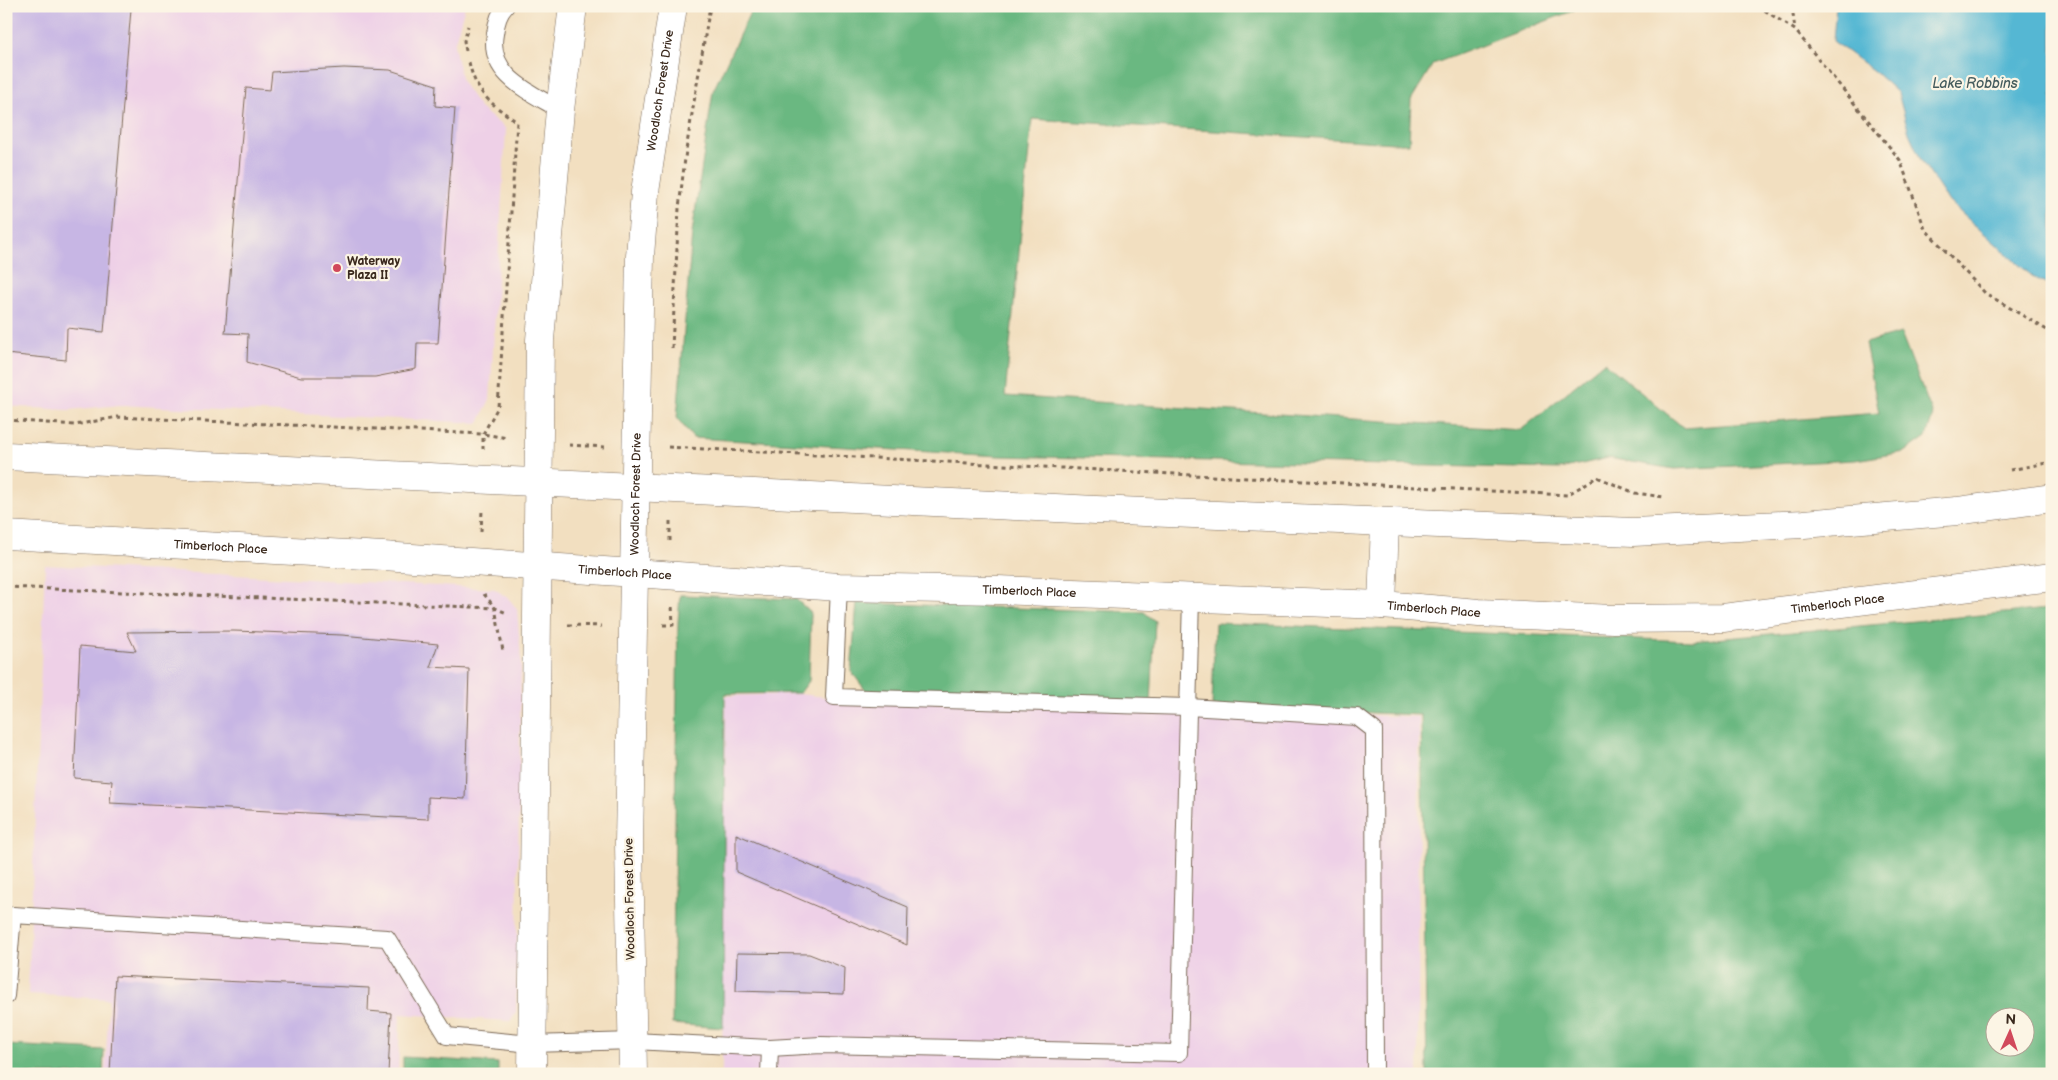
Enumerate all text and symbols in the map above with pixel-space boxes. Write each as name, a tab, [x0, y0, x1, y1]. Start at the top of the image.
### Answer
street label: Woodloch Forest Drive	[644, 29, 677, 152]
water label: Lake Robbins	[1932, 75, 2018, 92]
place label: Waterway Plaza II	[347, 254, 401, 283]
marker: Waterway Plaza II	[331, 262, 343, 274]
street label: Woodloch Forest Drive	[627, 433, 644, 555]
street label: Timberloch Place	[173, 537, 268, 557]
street label: Timberloch Place	[577, 562, 672, 583]
street label: Timberloch Place	[982, 582, 1077, 601]
street label: Timberloch Place	[1790, 590, 1885, 617]
street label: Timberloch Place	[1386, 598, 1481, 621]
street label: Woodloch Forest Drive	[621, 838, 639, 960]
north arrow	[1986, 1008, 2036, 1058]
text: N	[2005, 1011, 2016, 1028]

